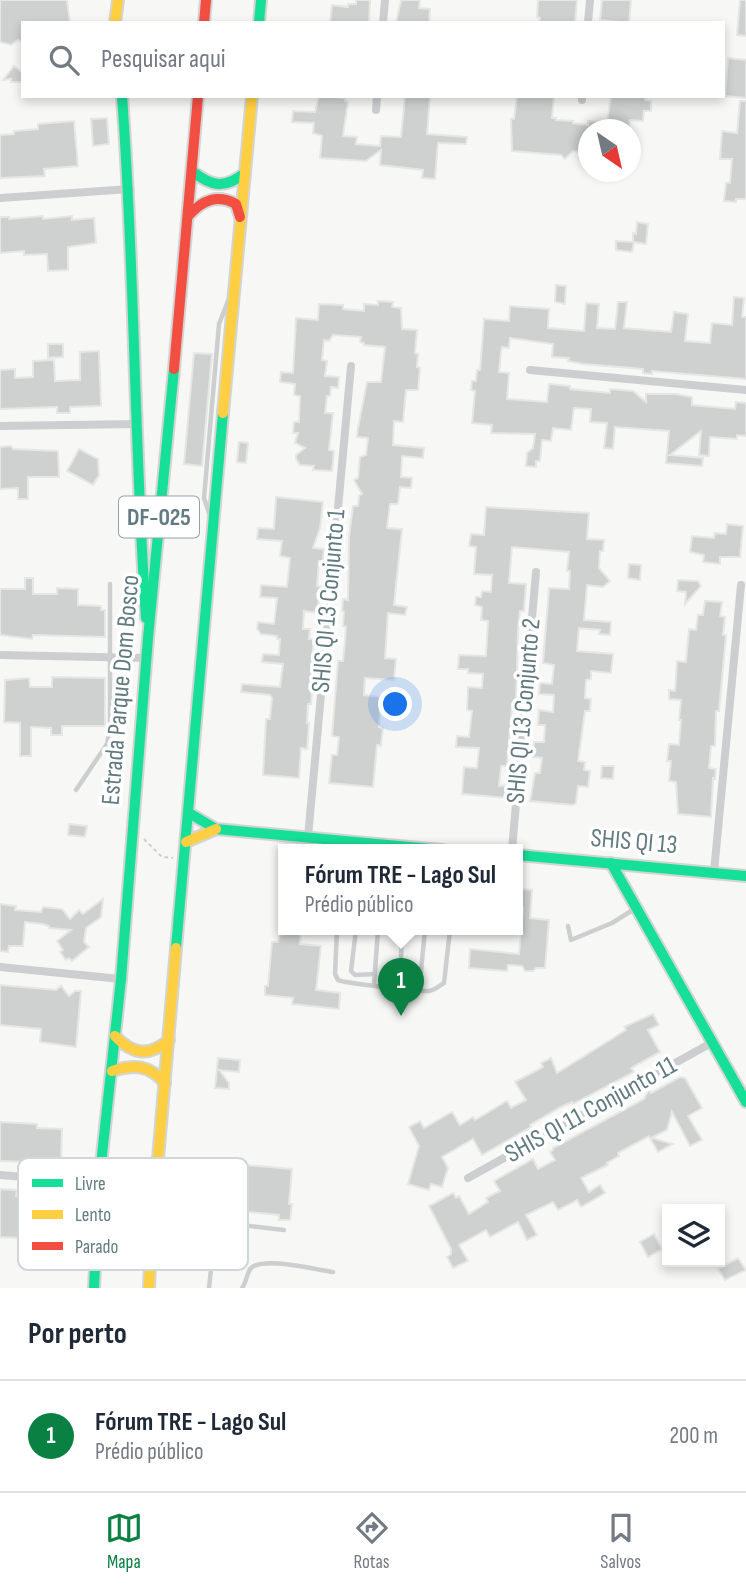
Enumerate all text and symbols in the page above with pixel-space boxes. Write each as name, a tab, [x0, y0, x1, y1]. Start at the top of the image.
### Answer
search box	[21, 21, 725, 98]
icon: search	[45, 41, 83, 79]
text: Pesquisar aqui	[101, 44, 226, 75]
north arrow	[578, 119, 641, 182]
road number: DF-025	[119, 496, 199, 538]
street label: SHIS QI 13 Conjunto 1	[306, 508, 352, 694]
street label: Estrada Parque Dom Bosco	[95, 574, 147, 806]
street label: SHIS QI 13 Conjunto 2	[500, 617, 548, 805]
your location	[378, 687, 412, 721]
street label: SHIS QI 13	[589, 823, 679, 861]
popup	[278, 844, 523, 935]
text: Fórum TRE - Lago Sul	[305, 860, 496, 891]
text: Prédio público	[305, 891, 413, 919]
pin: 1	[378, 958, 424, 1016]
street label: SHIS QI 11 Conjunto 11	[500, 1050, 682, 1170]
legend	[18, 1158, 248, 1270]
text: Livre	[75, 1173, 106, 1196]
text: Lento	[75, 1204, 111, 1227]
map controls	[662, 1204, 725, 1267]
button: layers	[662, 1204, 725, 1267]
text: Parado	[75, 1236, 118, 1259]
text: Por perto	[28, 1316, 127, 1352]
text: Fórum TRE - Lago Sul	[95, 1407, 286, 1438]
text: 1	[46, 1422, 56, 1450]
text: 200 m	[670, 1422, 718, 1450]
text: Prédio público	[95, 1438, 204, 1466]
tab: Mapa	[105, 1509, 143, 1574]
tab: Rotas	[353, 1509, 391, 1574]
tab: Salvos	[600, 1509, 641, 1574]

